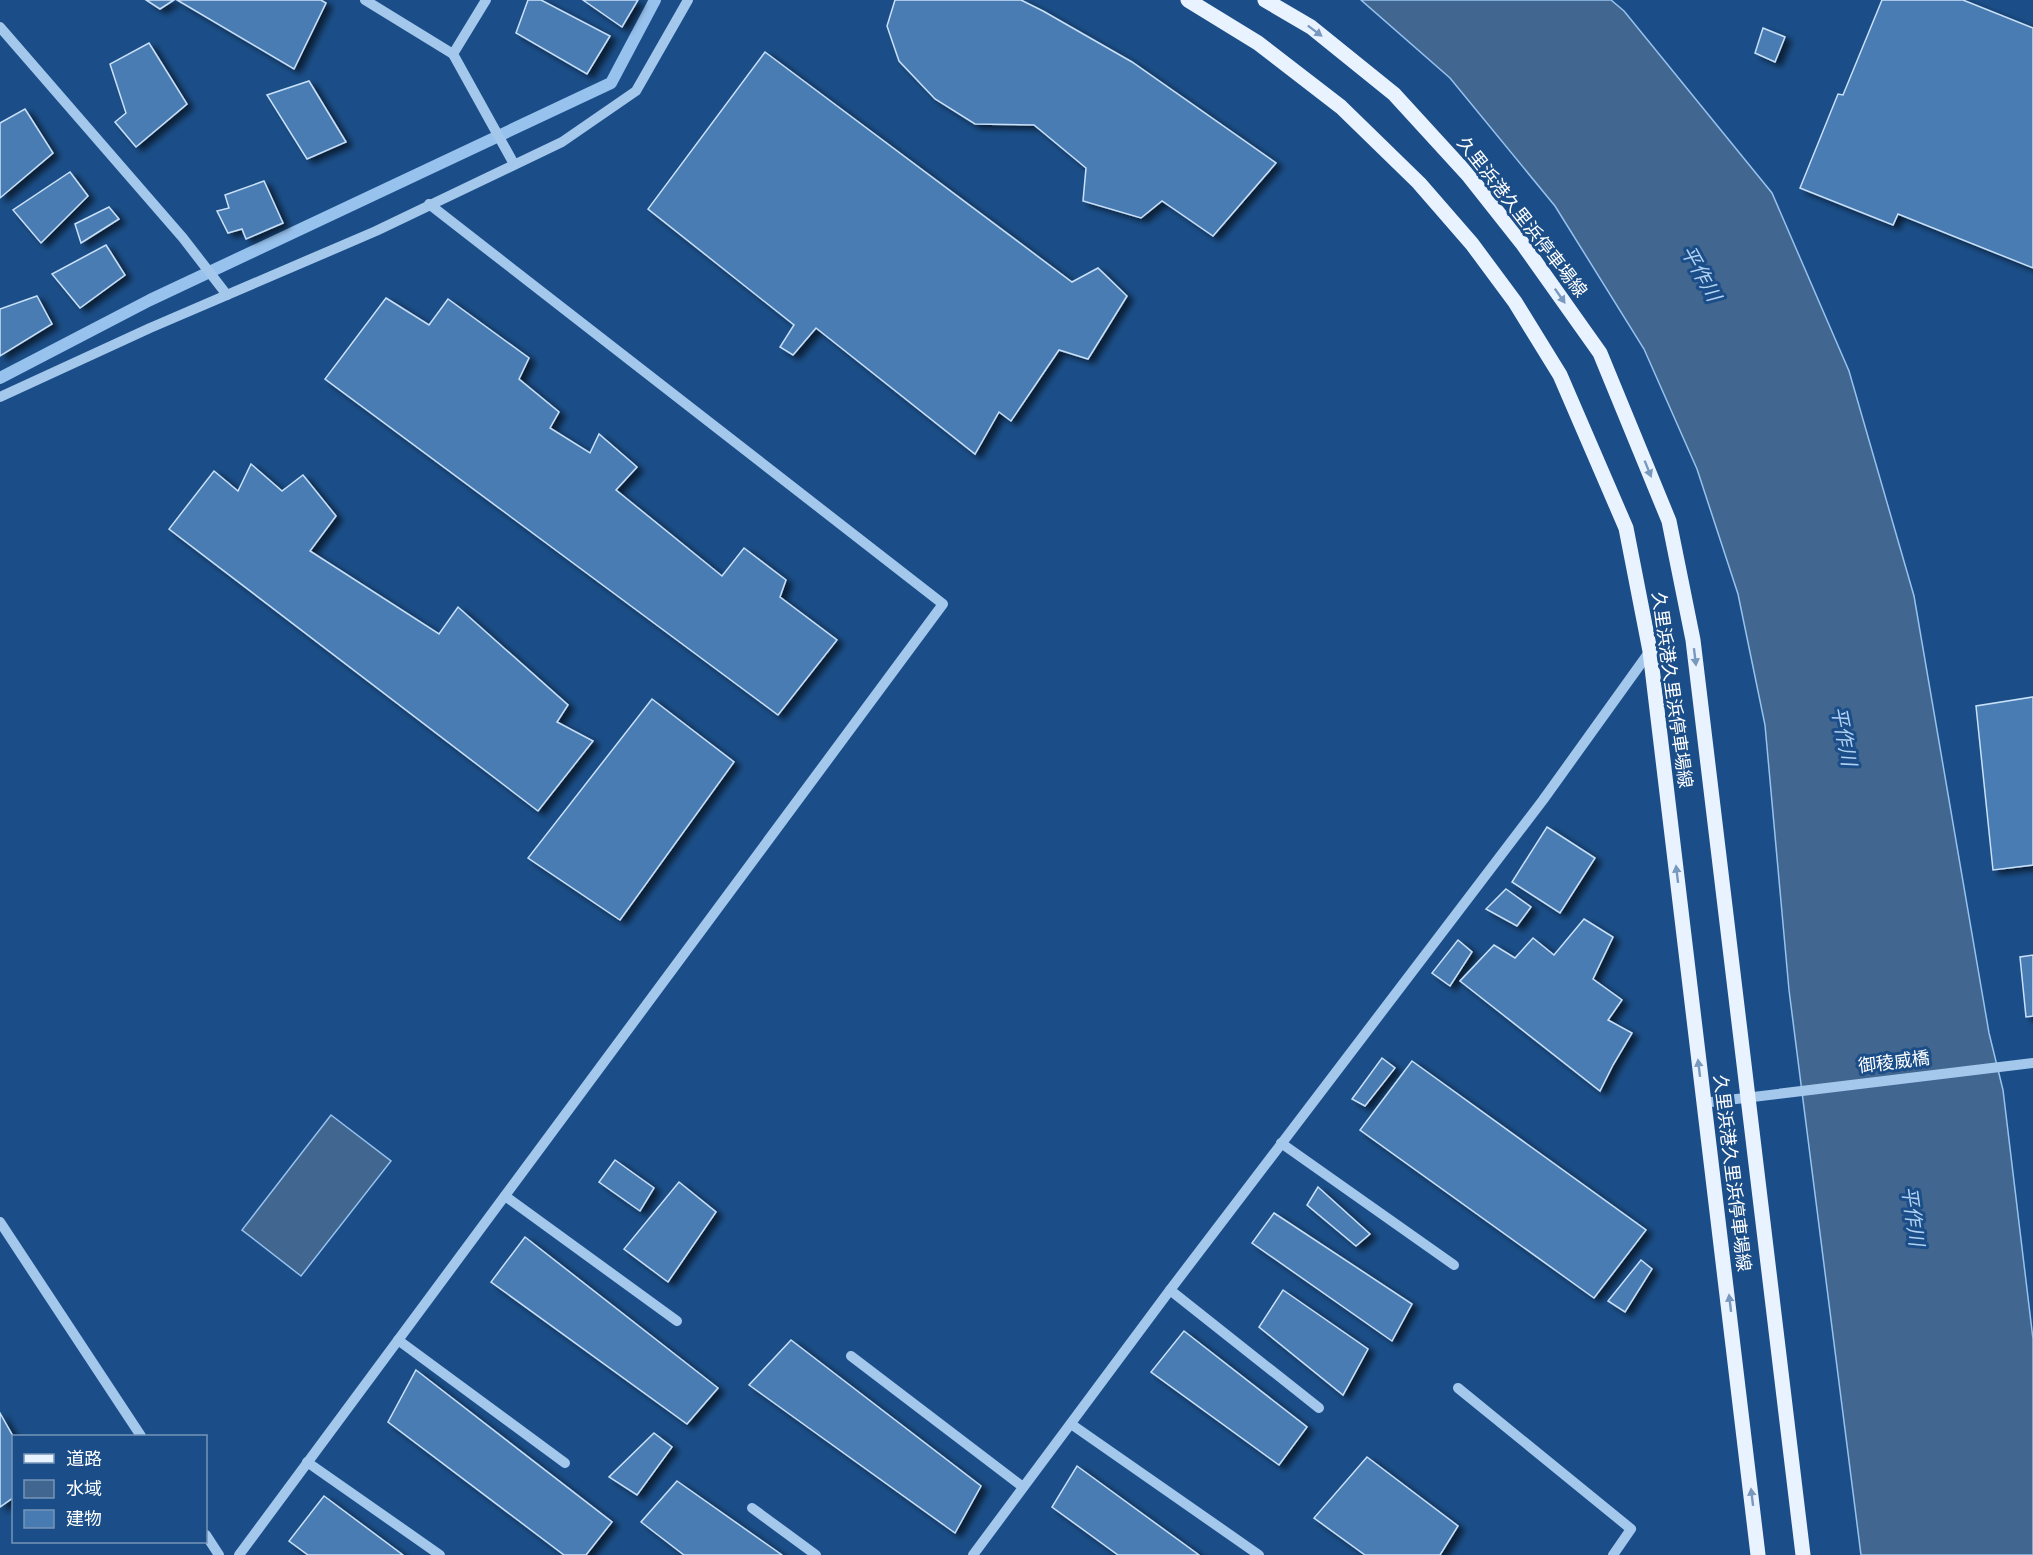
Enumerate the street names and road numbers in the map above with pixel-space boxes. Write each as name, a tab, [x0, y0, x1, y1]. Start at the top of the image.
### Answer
street label: 久里浜港久里浜停車場線	[1452, 132, 1592, 302]
street label: 久里浜港久里浜停車場線	[1647, 590, 1697, 790]
street label: 御稜威橋	[1857, 1047, 1931, 1077]
street label: 久里浜港久里浜停車場線	[1709, 1073, 1755, 1273]

